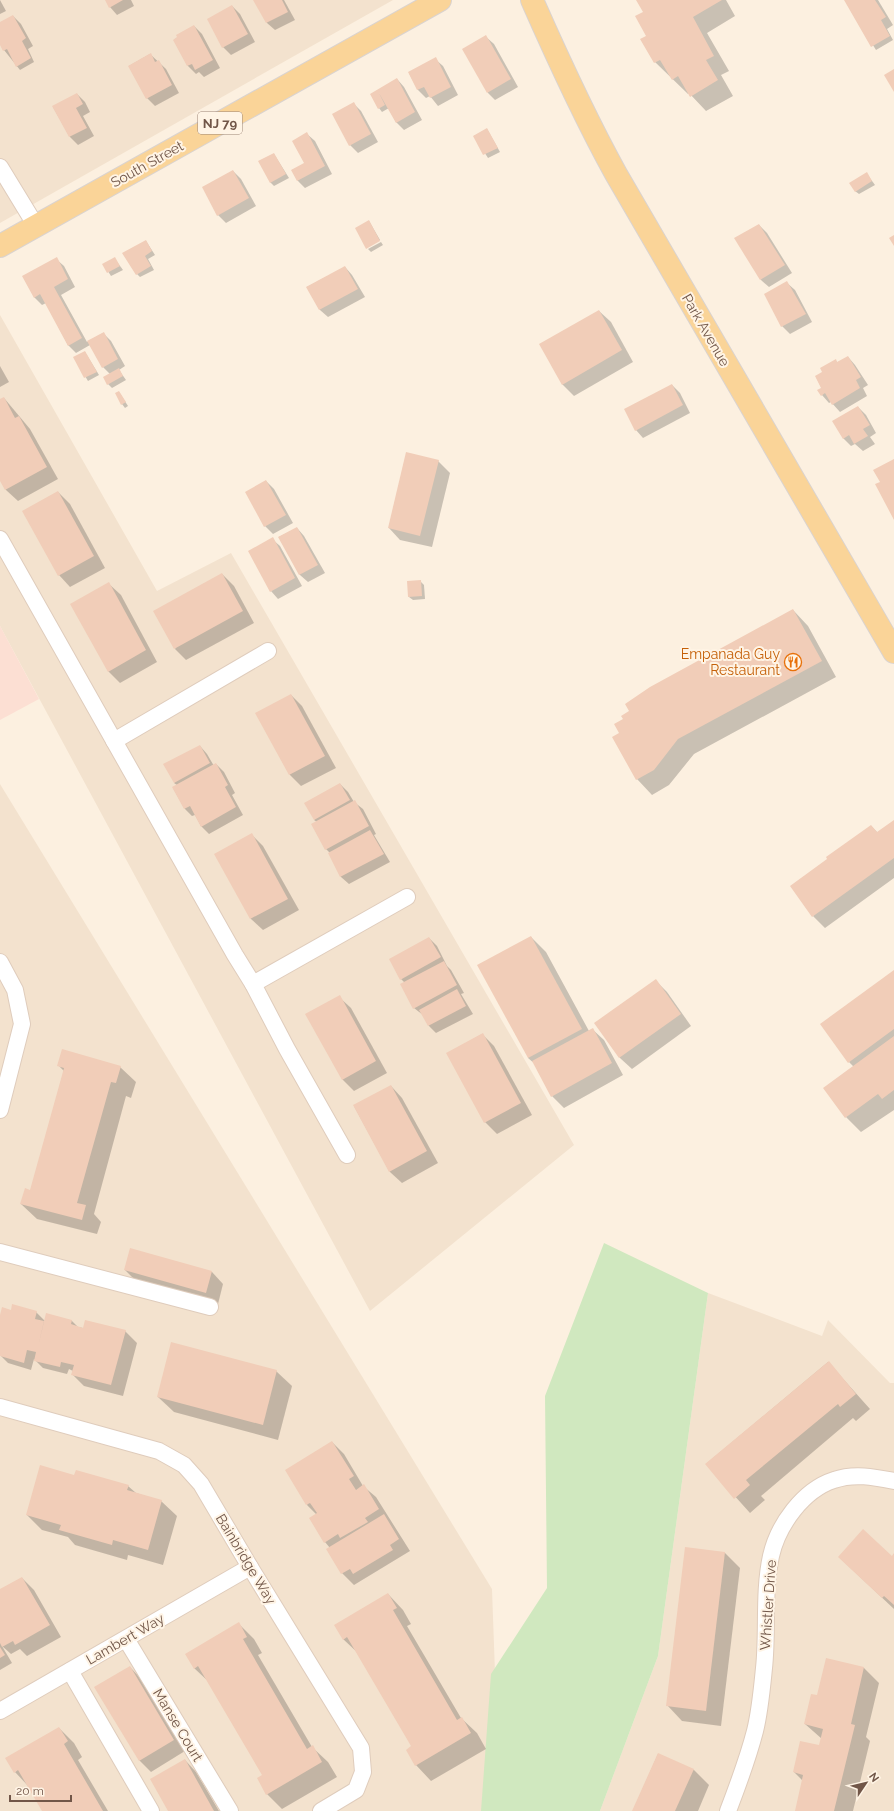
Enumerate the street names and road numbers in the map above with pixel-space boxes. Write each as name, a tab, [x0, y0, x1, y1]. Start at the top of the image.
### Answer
road number: NJ 79	[198, 112, 242, 134]
street label: South Street	[108, 137, 186, 190]
street label: Park Avenue	[679, 291, 733, 369]
street label: Bainbridge Way	[213, 1511, 279, 1607]
street label: Whistler Drive	[757, 1559, 779, 1651]
street label: Lambert Way	[83, 1610, 167, 1668]
street label: Manse Court	[150, 1686, 206, 1765]

